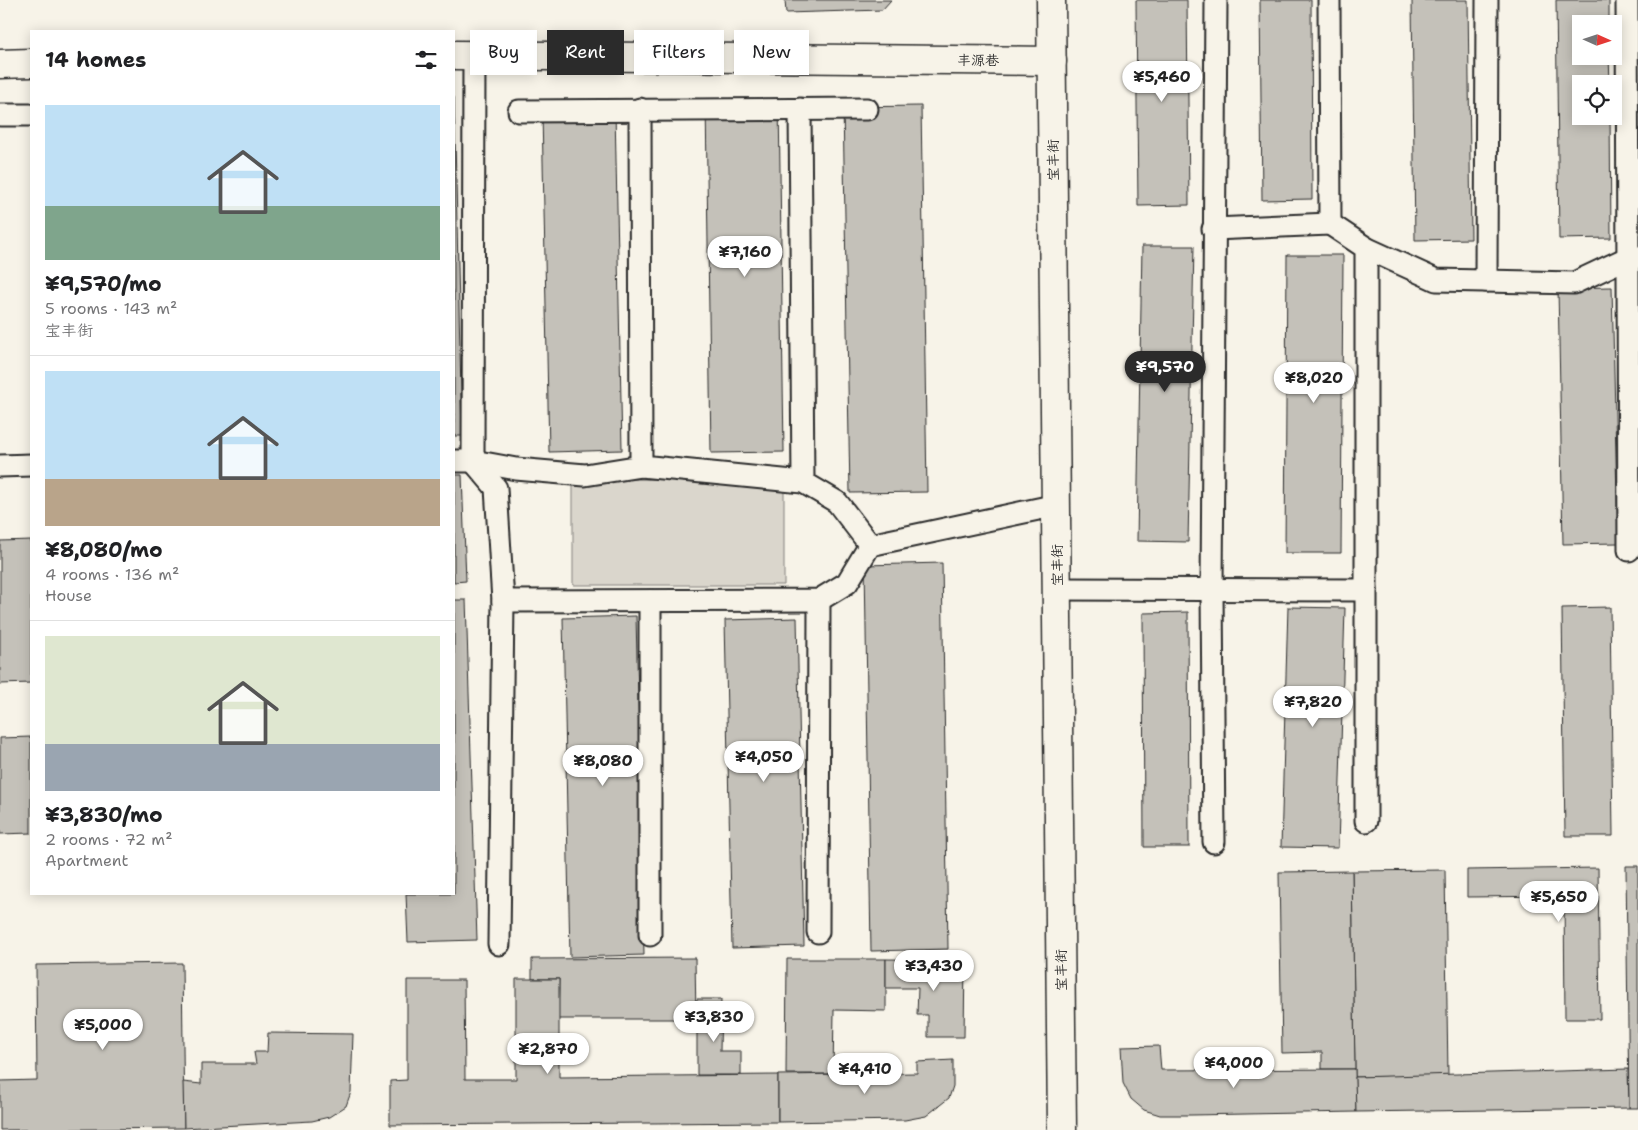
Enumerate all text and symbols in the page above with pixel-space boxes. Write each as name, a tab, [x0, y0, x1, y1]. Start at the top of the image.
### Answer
north arrow	[1572, 15, 1622, 65]
map controls	[1572, 15, 1622, 125]
chip: Buy	[470, 30, 537, 75]
chip: Rent	[547, 30, 624, 75]
chip: Filters	[634, 30, 724, 75]
chip: New	[734, 30, 809, 75]
text: 14 homes	[45, 46, 146, 74]
icon: filters	[412, 46, 440, 74]
street label: 丰源巷	[957, 51, 1000, 69]
pin: ¥5,460	[1121, 61, 1203, 103]
text: ¥5,460	[1133, 66, 1191, 87]
button: locate	[1572, 75, 1622, 125]
icon: home	[198, 137, 288, 227]
street label: 宝丰街	[1044, 139, 1062, 181]
pin: ¥7,160	[704, 236, 786, 278]
text: ¥7,160	[718, 241, 772, 262]
text: ¥9,570/mo	[45, 270, 162, 298]
text: 5 rooms · 143 m²	[45, 298, 177, 319]
text: 宝丰街	[45, 320, 93, 341]
pin: ¥9,570	[1124, 350, 1206, 393]
text: ¥9,570	[1136, 356, 1194, 377]
pin: ¥8,020	[1273, 362, 1355, 404]
text: ¥8,020	[1285, 367, 1343, 388]
icon: home	[198, 403, 288, 493]
text: ¥8,080/mo	[45, 536, 163, 564]
street label: 宝丰街	[1048, 544, 1066, 586]
text: 4 rooms · 136 m²	[45, 564, 179, 585]
text: House	[45, 585, 92, 606]
icon: home	[198, 668, 288, 758]
pin: ¥7,820	[1272, 686, 1354, 728]
text: ¥7,820	[1284, 691, 1342, 712]
pin: ¥4,050	[723, 740, 805, 783]
pin: ¥8,080	[562, 744, 644, 787]
text: ¥4,050	[735, 746, 793, 767]
text: ¥8,080	[573, 750, 633, 771]
text: ¥3,830/mo	[45, 801, 163, 829]
text: 2 rooms · 72 m²	[45, 829, 173, 850]
text: Apartment	[45, 850, 128, 871]
pin: ¥5,650	[1518, 880, 1600, 923]
text: ¥5,650	[1531, 886, 1587, 907]
street label: 宝丰街	[1052, 949, 1070, 991]
pin: ¥3,430	[893, 950, 975, 992]
text: ¥3,430	[905, 955, 963, 976]
pin: ¥3,830	[673, 1000, 755, 1043]
text: ¥3,830	[684, 1006, 744, 1027]
pin: ¥5,000	[62, 1008, 144, 1051]
text: ¥5,000	[74, 1014, 132, 1035]
pin: ¥2,870	[507, 1032, 589, 1075]
text: ¥2,870	[518, 1038, 578, 1059]
pin: ¥4,000	[1193, 1046, 1275, 1089]
pin: ¥4,410	[824, 1052, 906, 1095]
text: ¥4,000	[1204, 1052, 1264, 1073]
text: ¥4,410	[838, 1058, 892, 1079]

